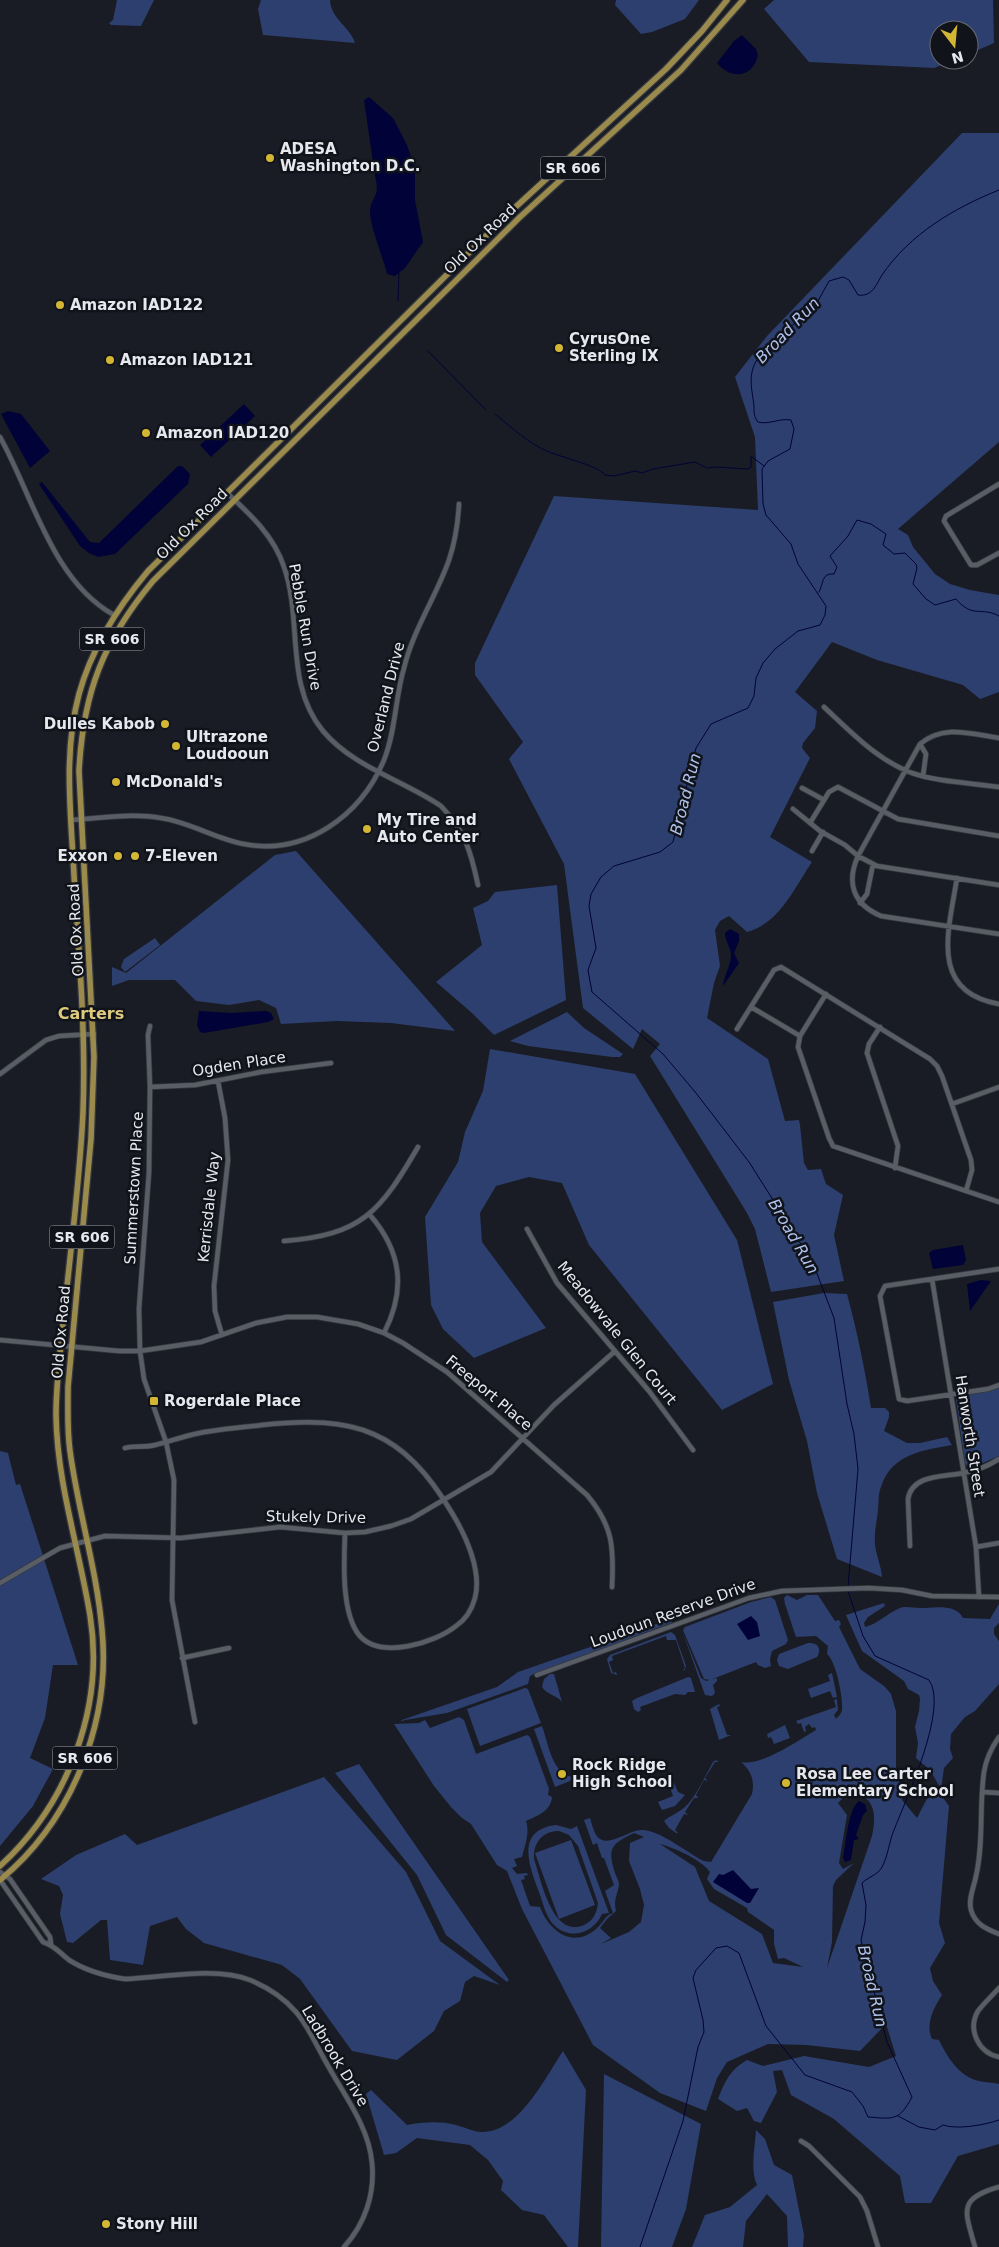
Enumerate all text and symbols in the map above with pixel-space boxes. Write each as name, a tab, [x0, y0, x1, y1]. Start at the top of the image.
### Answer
north arrow	[929, 20, 979, 70]
text: N	[950, 48, 965, 67]
place label: ADESA Washington D.C.	[280, 140, 421, 175]
marker: ADESA Washington D.C.	[264, 152, 276, 164]
road number: SR 606	[540, 156, 606, 180]
street label: Old Ox Road	[440, 200, 520, 278]
water label: Broad Run	[751, 294, 823, 367]
place label: Amazon IAD122	[70, 296, 203, 314]
marker: Amazon IAD122	[54, 299, 66, 311]
place label: CyrusOne Sterling IX	[569, 330, 659, 365]
marker: CyrusOne Sterling IX	[553, 342, 565, 354]
place label: Amazon IAD121	[120, 351, 253, 369]
marker: Amazon IAD121	[104, 354, 116, 366]
place label: Amazon IAD120	[156, 424, 289, 442]
marker: Amazon IAD120	[140, 427, 152, 439]
street label: Old Ox Road	[153, 485, 231, 563]
street label: Pebble Run Drive	[285, 562, 325, 692]
road number: SR 606	[80, 628, 144, 650]
street label: Overland Drive	[364, 640, 408, 754]
place label: Dulles Kabob	[44, 715, 155, 733]
marker: Dulles Kabob	[159, 718, 171, 730]
place label: Ultrazone Loudooun	[186, 728, 269, 763]
marker: Ultrazone Loudooun	[170, 740, 182, 752]
water label: Broad Run	[666, 751, 705, 837]
place label: McDonald's	[126, 773, 223, 791]
marker: McDonald's	[110, 776, 122, 788]
place label: My Tire and Auto Center	[377, 811, 479, 846]
marker: My Tire and Auto Center	[361, 823, 373, 835]
place label: Exxon	[57, 847, 108, 865]
place label: 7-Eleven	[145, 847, 218, 865]
marker: Exxon	[112, 850, 124, 862]
marker: 7-Eleven	[129, 850, 141, 862]
street label: Old Ox Road	[65, 883, 87, 977]
district label: Carters	[58, 1004, 124, 1023]
street label: Ogden Place	[191, 1048, 287, 1080]
street label: Summerstown Place	[121, 1111, 147, 1265]
street label: Kerrisdale Way	[194, 1151, 224, 1263]
water label: Broad Run	[764, 1195, 823, 1277]
road number: SR 606	[49, 1226, 114, 1248]
street label: Meadowvale Glen Court	[554, 1258, 680, 1408]
street label: Old Ox Road	[48, 1285, 74, 1379]
street label: Freeport Place	[442, 1352, 536, 1434]
street label: Hanworth Street	[951, 1374, 989, 1498]
place label: Rogerdale Place	[164, 1392, 301, 1410]
marker: Rogerdale Place	[148, 1395, 160, 1407]
street label: Stukely Drive	[266, 1507, 366, 1527]
street label: Loudoun Reserve Drive	[588, 1575, 758, 1651]
road number: SR 606	[52, 1746, 118, 1770]
place label: Rock Ridge High School	[572, 1756, 672, 1791]
place label: Rosa Lee Carter Elementary School	[796, 1765, 954, 1800]
marker: Rock Ridge High School	[556, 1768, 568, 1780]
marker: Rosa Lee Carter Elementary School	[780, 1777, 792, 1789]
water label: Broad Run	[854, 1943, 891, 2029]
street label: Ladbrook Drive	[298, 2002, 372, 2110]
place label: Stony Hill	[116, 2215, 198, 2233]
marker: Stony Hill	[100, 2218, 112, 2230]

